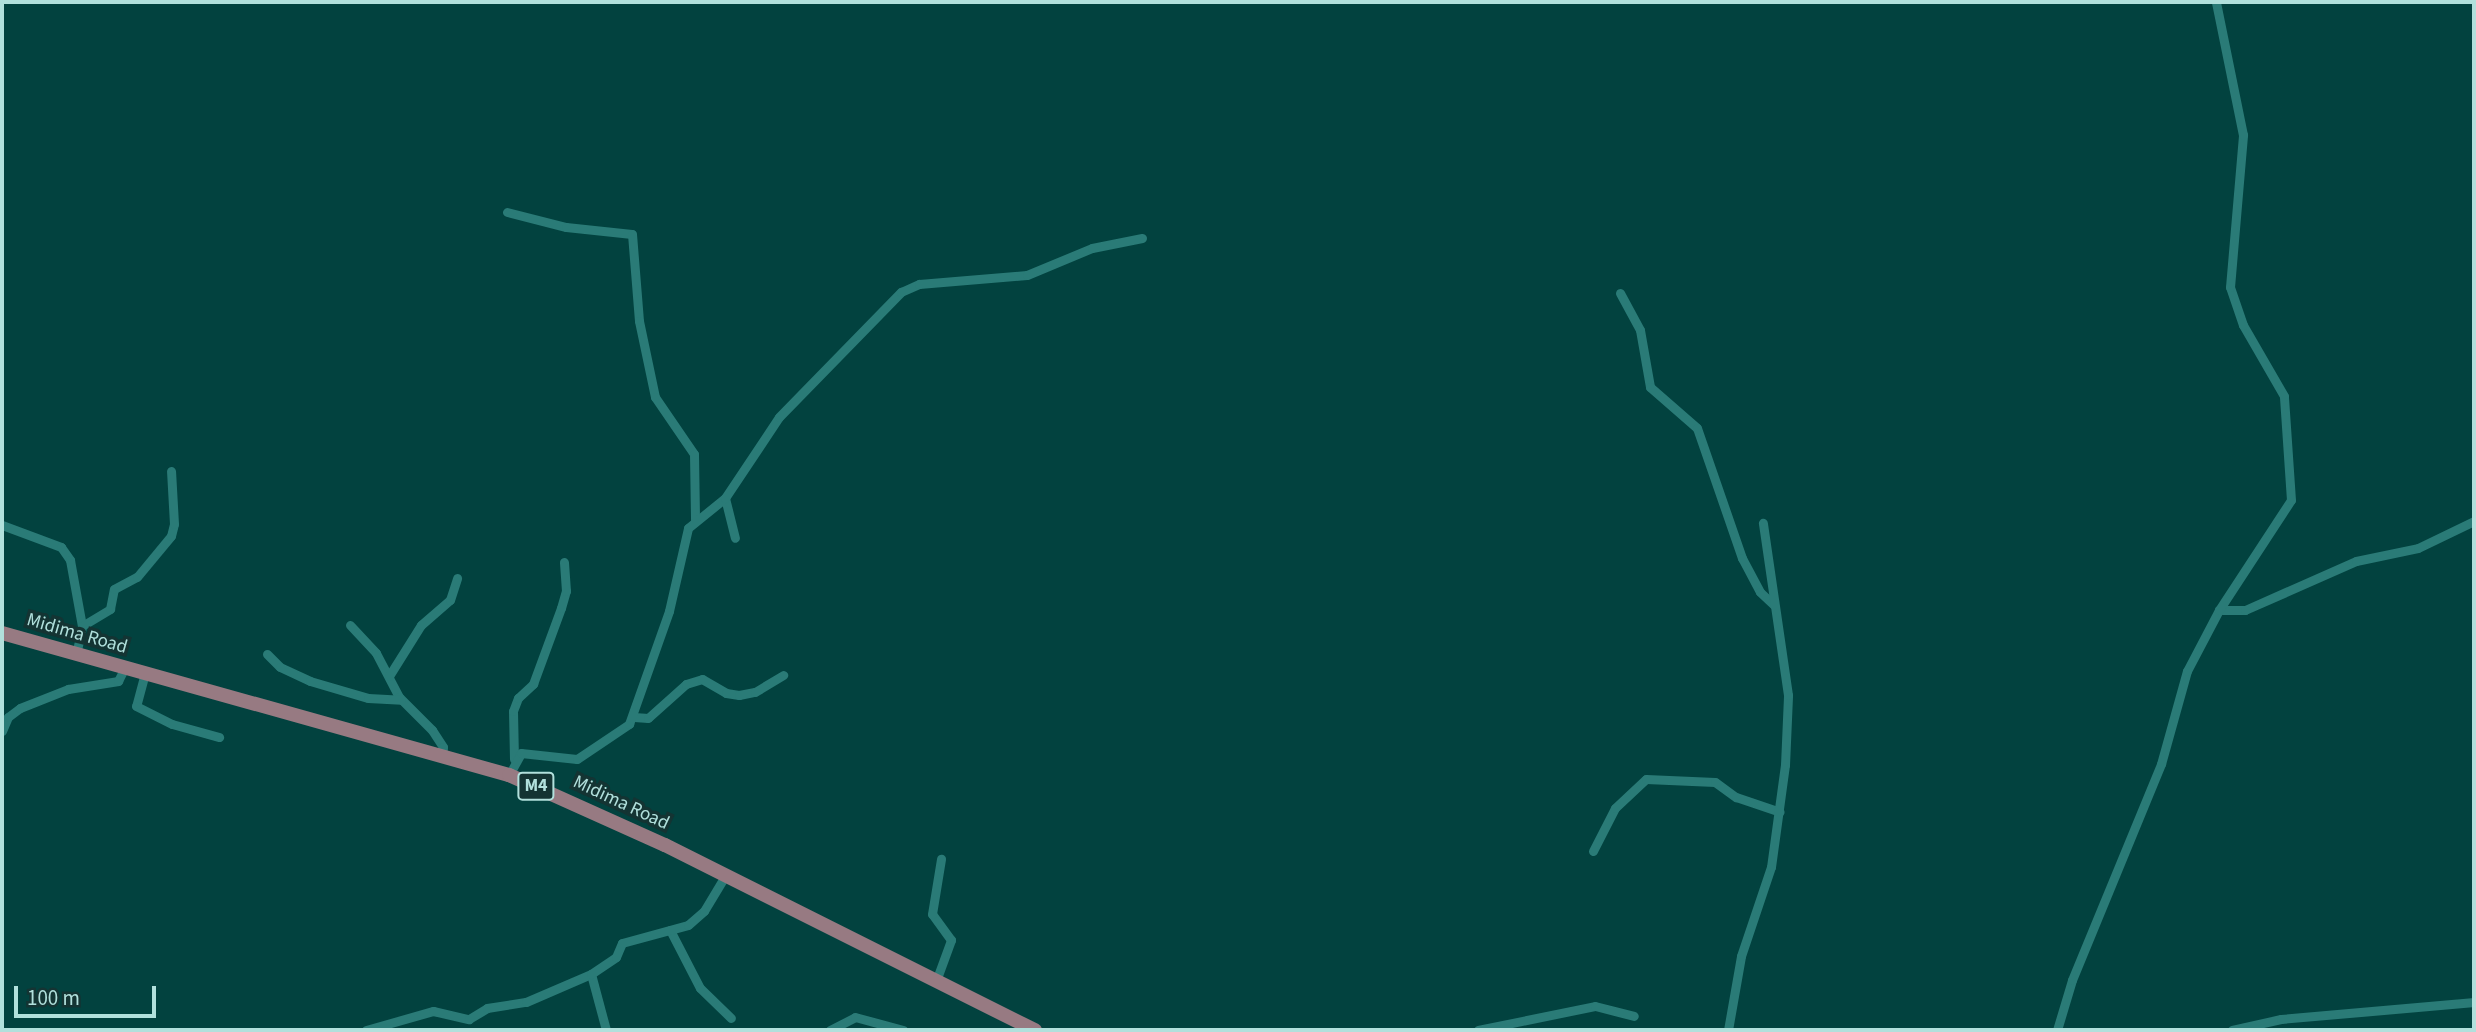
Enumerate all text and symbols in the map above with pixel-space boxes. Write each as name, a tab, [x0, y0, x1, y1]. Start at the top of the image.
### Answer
street label: Midima Road	[24, 609, 130, 659]
street label: Midima Road	[569, 771, 673, 835]
road number: M4	[517, 772, 555, 800]
scale bar	[18, 972, 159, 1016]
text: 100 m	[27, 983, 80, 1013]

